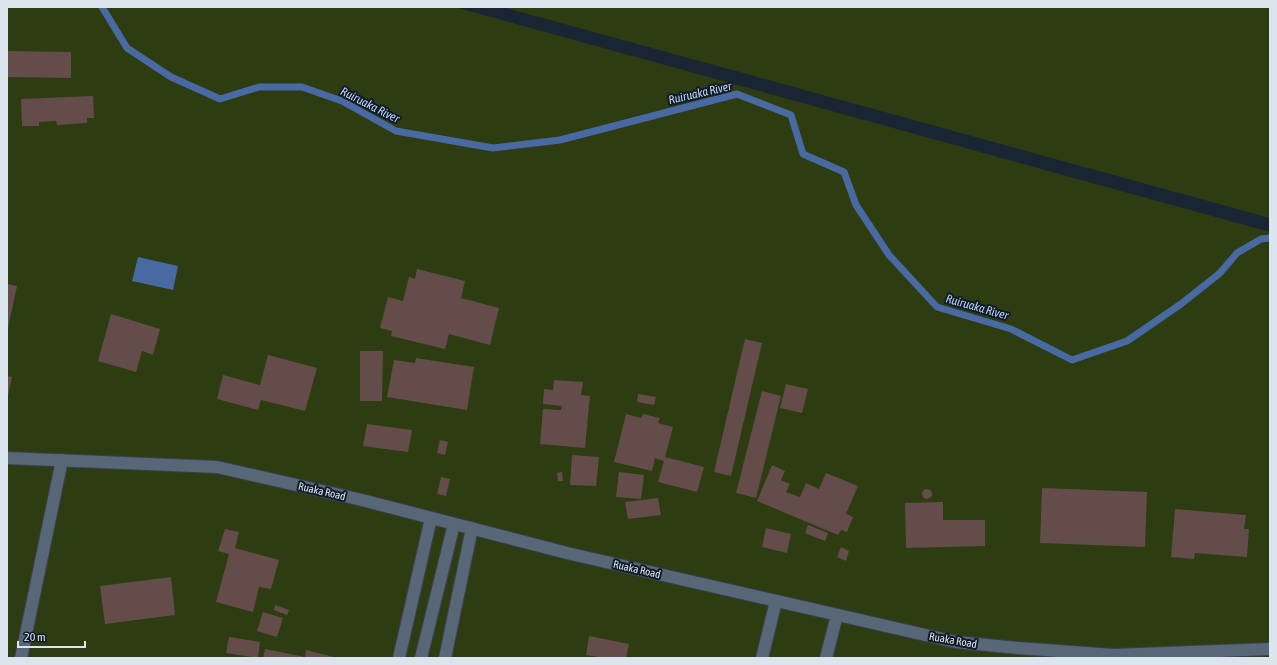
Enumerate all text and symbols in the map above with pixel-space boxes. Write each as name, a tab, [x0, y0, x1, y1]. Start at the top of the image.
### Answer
water label: Ruiruaka River	[667, 79, 733, 107]
water label: Ruiruaka River	[338, 84, 402, 126]
water label: Ruiruaka River	[944, 291, 1010, 323]
street label: Ruaka Road	[297, 480, 347, 502]
street label: Ruaka Road	[612, 558, 662, 580]
scale bar	[18, 623, 85, 649]
text: 20 m	[24, 630, 46, 644]
street label: Ruaka Road	[928, 630, 978, 650]

